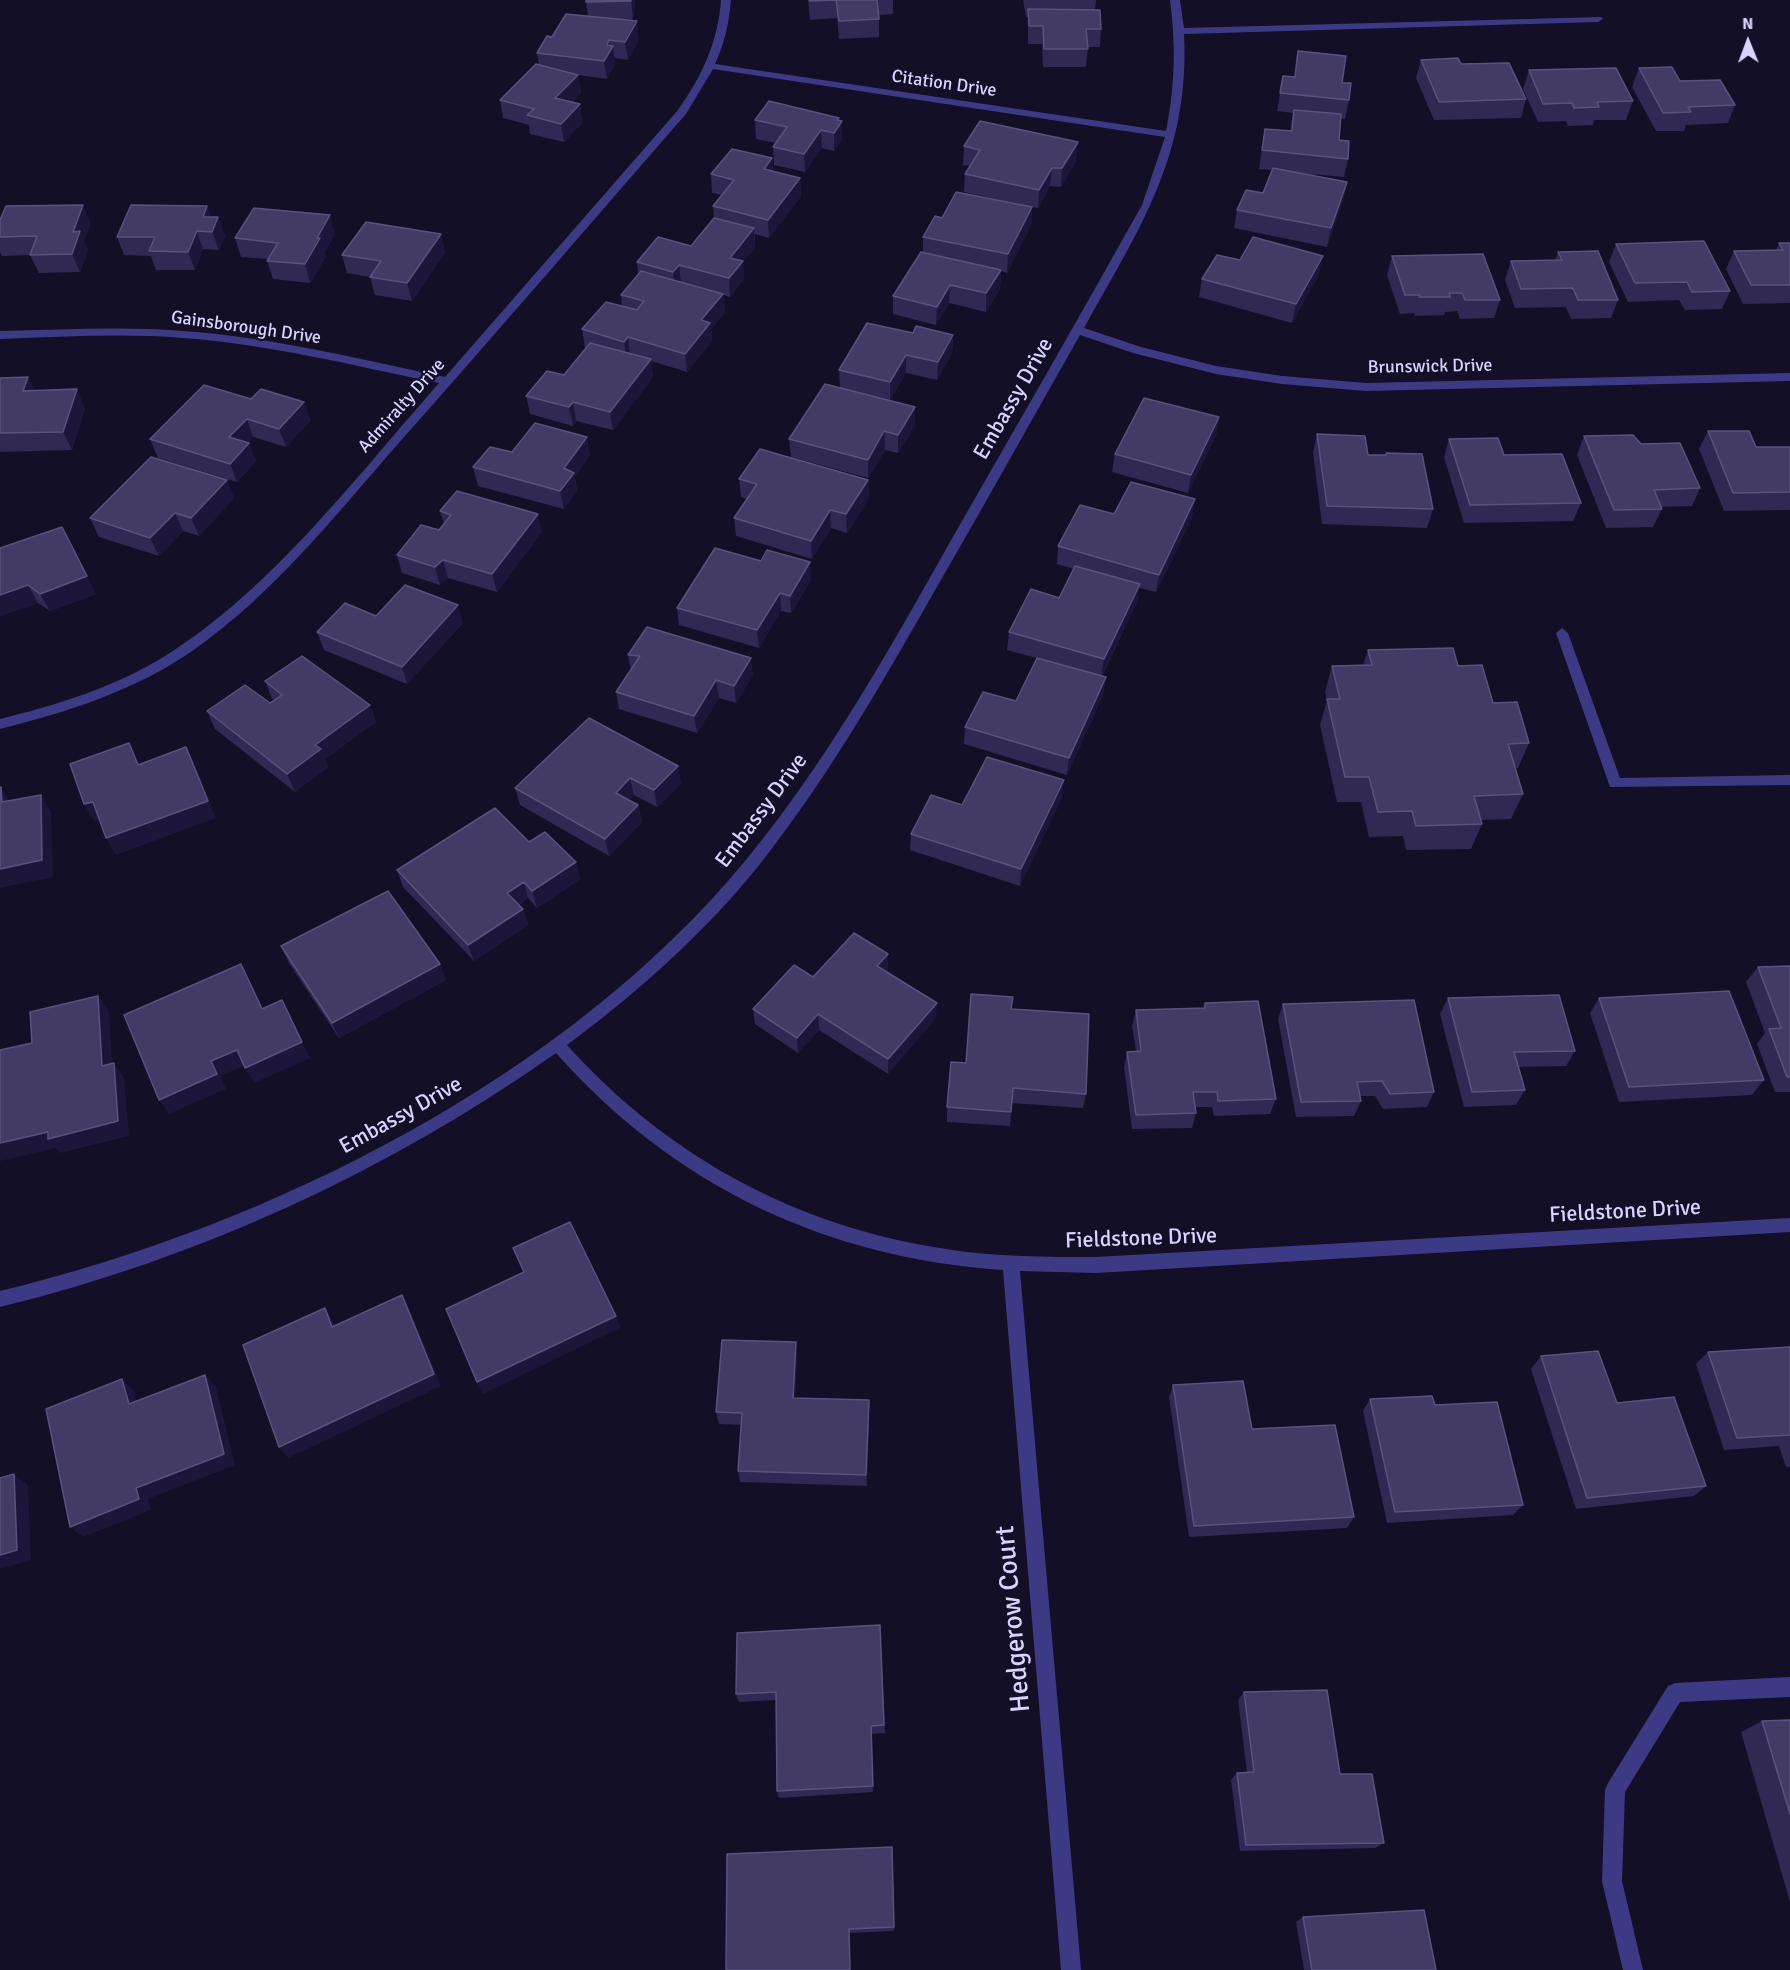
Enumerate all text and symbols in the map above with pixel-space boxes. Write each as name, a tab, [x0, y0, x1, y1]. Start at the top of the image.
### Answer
north arrow	[1718, 12, 1778, 72]
text: N	[1742, 14, 1753, 34]
street label: Citation Drive	[890, 66, 998, 102]
street label: Gainsborough Drive	[170, 307, 322, 349]
street label: Embassy Drive	[968, 333, 1060, 465]
street label: Admiralty Drive	[354, 354, 450, 458]
street label: Brunswick Drive	[1368, 355, 1492, 379]
street label: Embassy Drive	[710, 749, 814, 873]
street label: Embassy Drive	[335, 1071, 467, 1161]
street label: Fieldstone Drive	[1548, 1195, 1702, 1229]
street label: Fieldstone Drive	[1065, 1223, 1217, 1255]
street label: Hedgerow Court	[990, 1524, 1038, 1714]

